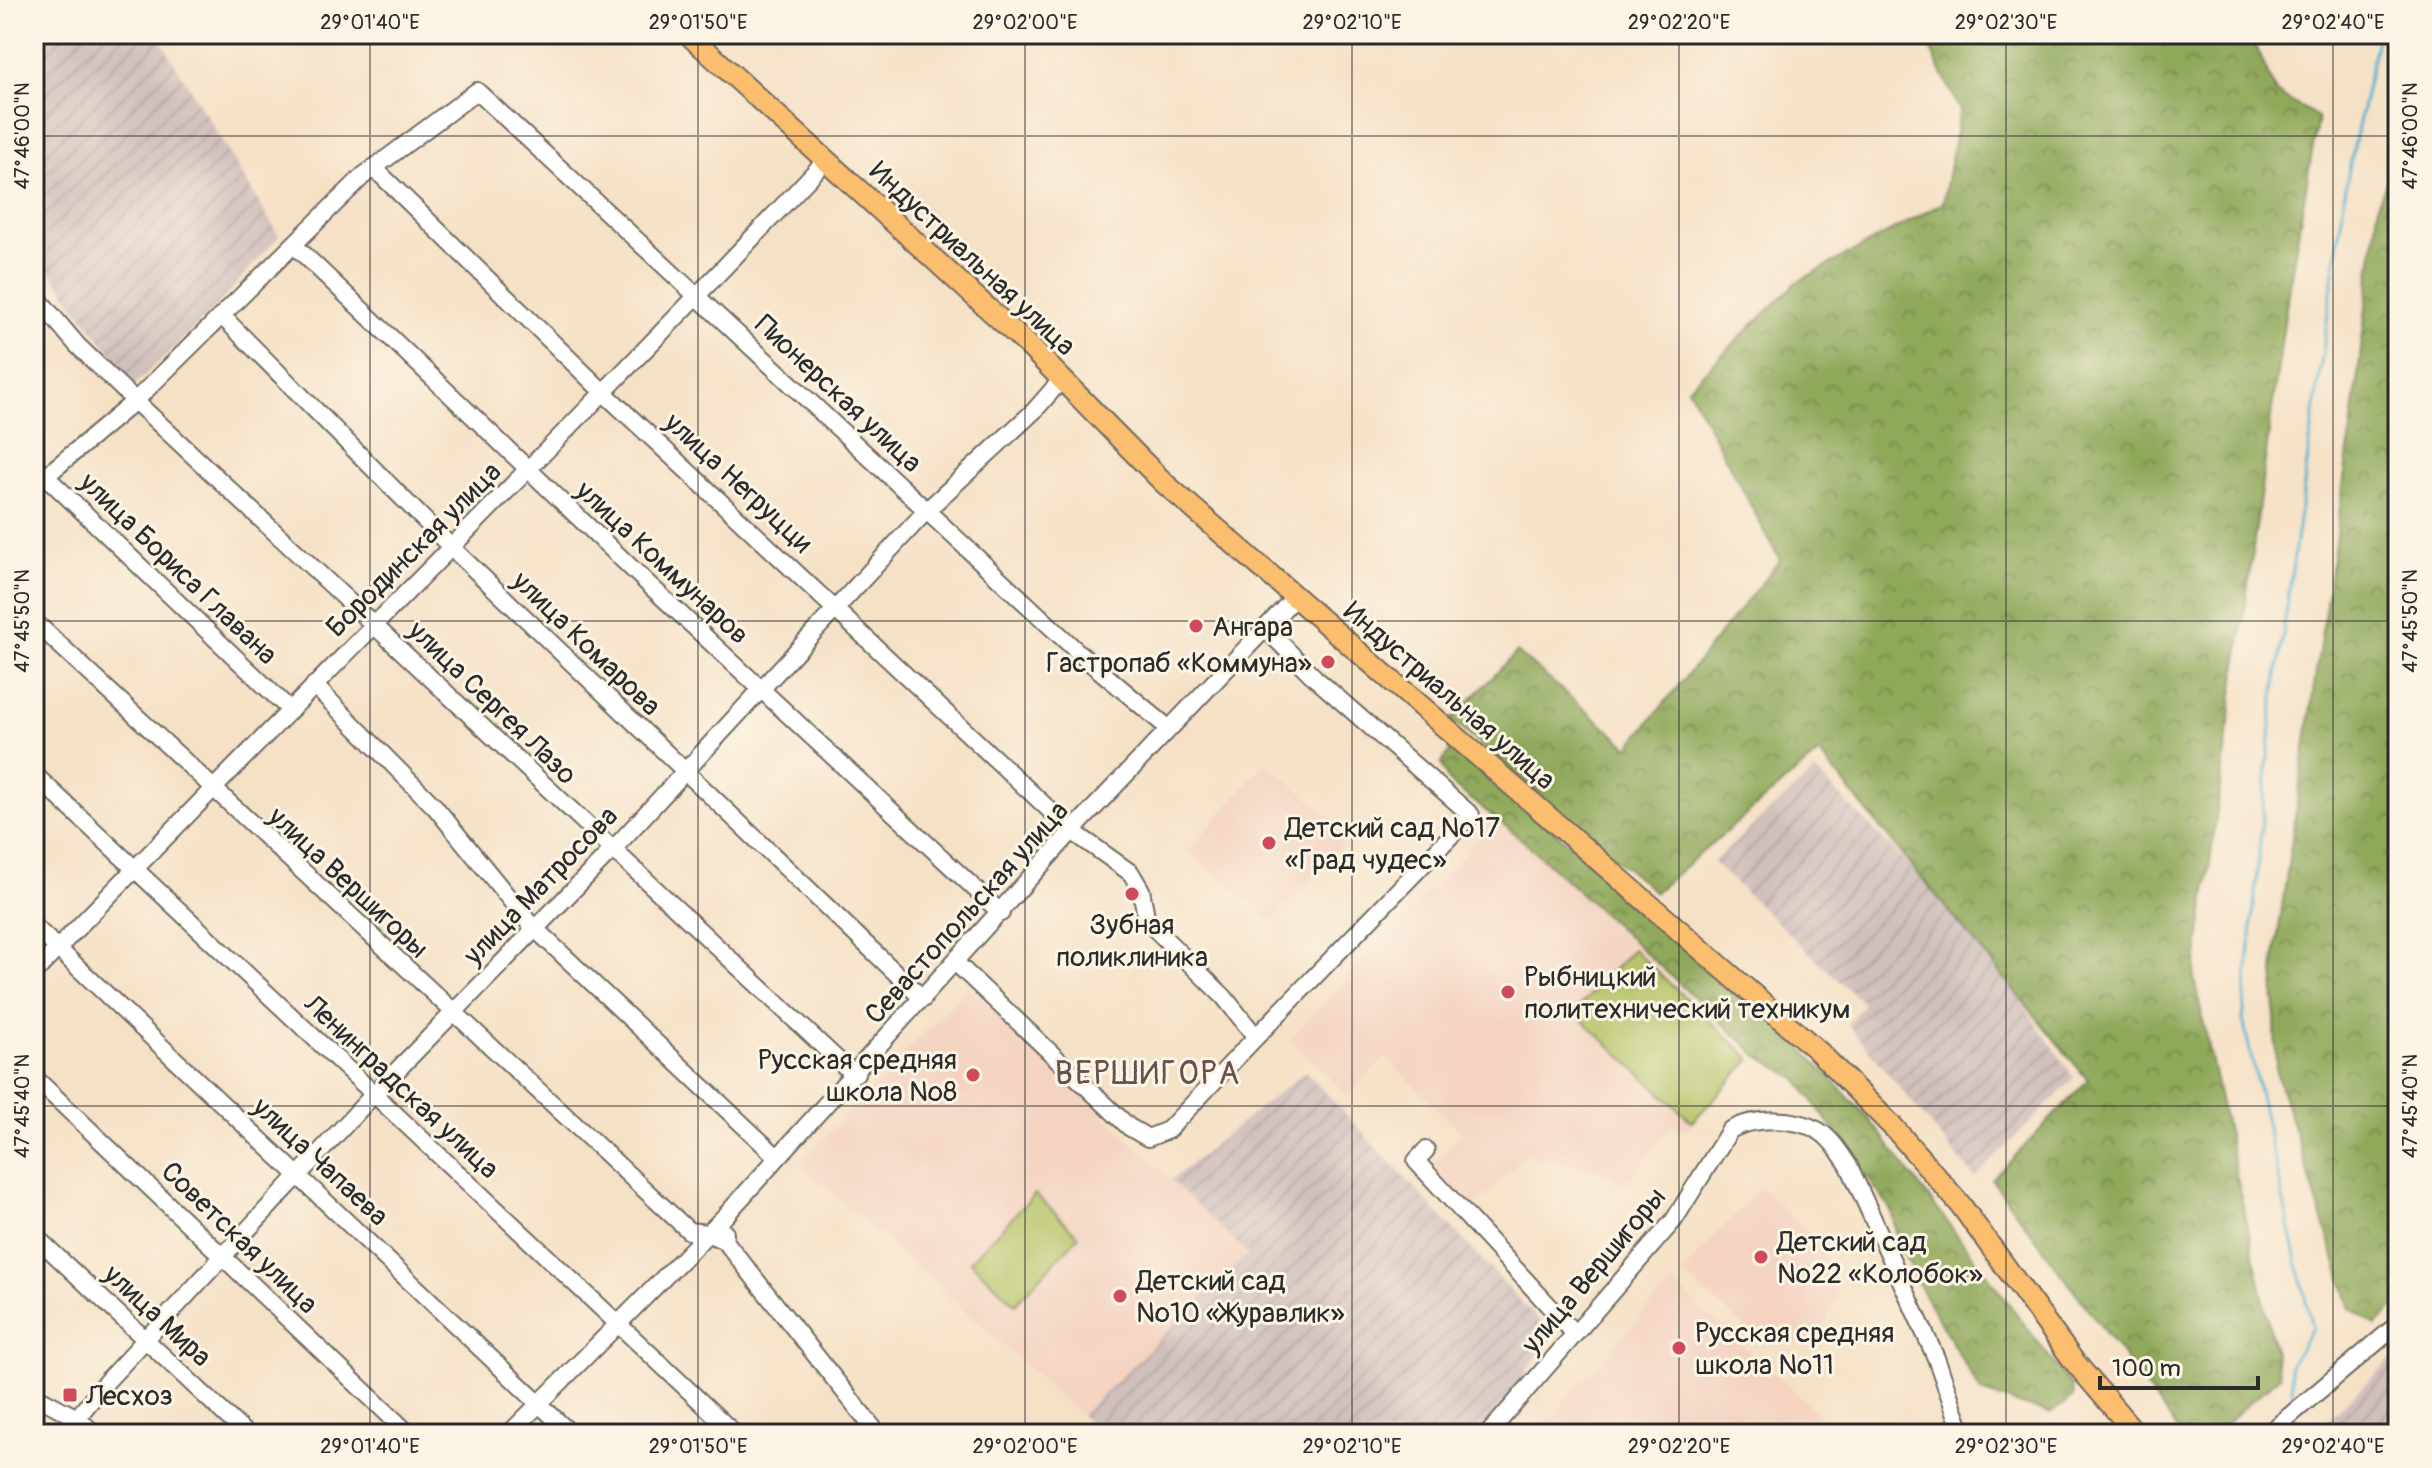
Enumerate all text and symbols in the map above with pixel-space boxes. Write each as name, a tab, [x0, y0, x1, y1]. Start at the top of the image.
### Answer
text: 29°01'40"E	[320, 10, 420, 35]
text: 29°01'50"E	[649, 10, 747, 35]
text: 29°02'00"E	[973, 10, 1077, 35]
text: 29°02'10"E	[1302, 10, 1402, 35]
text: 29°02'20"E	[1628, 10, 1730, 35]
text: 29°02'30"E	[1955, 10, 2057, 35]
text: 29°02'40"E	[2282, 10, 2384, 35]
text: 47°46'00"N	[10, 82, 35, 190]
text: 47°46'00"N	[2398, 82, 2423, 190]
street label: Индустриальная улица	[861, 154, 1082, 364]
street label: Пионерская улица	[747, 308, 929, 481]
street label: улица Негруцци	[656, 405, 819, 561]
street label: Бородинская улица	[319, 455, 509, 645]
street label: улица Бориса Главана	[71, 465, 284, 673]
street label: улица Коммунаров	[567, 473, 756, 653]
street label: улица Комарова	[504, 564, 668, 724]
text: 47°45'50"N	[10, 569, 35, 673]
text: 47°45'50"N	[2398, 569, 2423, 673]
street label: Индустриальная улица	[1336, 595, 1562, 798]
place label: Ангара	[1212, 610, 1293, 645]
street label: улица Сергея Лазо	[400, 613, 584, 792]
marker: Ангара	[1187, 617, 1205, 635]
place label: Гастропаб «Коммуна»	[1046, 646, 1312, 681]
marker: Гастропаб «Коммуна»	[1319, 653, 1337, 671]
street label: Севастопольская улица	[858, 794, 1077, 1032]
street label: улица Вершигоры	[260, 799, 436, 966]
street label: улица Матросова	[456, 799, 626, 973]
place label: Детский сад №17 «Град чудес»	[1284, 811, 1500, 878]
marker: Детский сад №17 «Град чудес»	[1260, 834, 1278, 852]
marker: Зубная поликлиника	[1123, 885, 1141, 903]
place label: Зубная поликлиника	[1056, 908, 1208, 975]
place label: Рыбницкий политехнический техникум	[1524, 960, 1850, 1027]
marker: Рыбницкий политехнический техникум	[1499, 983, 1517, 1001]
street label: Ленинградская улица	[295, 987, 506, 1187]
place label: Русская средняя школа №8	[758, 1043, 957, 1110]
text: 47°45'40"N	[10, 1054, 35, 1158]
district label: ВЕРШИГОРА	[1055, 1054, 1241, 1094]
text: 47°45'40"N	[2398, 1054, 2423, 1158]
marker: Русская средняя школа №8	[964, 1066, 982, 1084]
street label: улица Чапаева	[244, 1089, 395, 1234]
street label: Советская улица	[153, 1154, 325, 1322]
street label: улица Вершигоры	[1514, 1181, 1674, 1362]
place label: Детский сад №22 «Колобок»	[1776, 1225, 1983, 1292]
marker: Детский сад №22 «Колобок»	[1752, 1248, 1770, 1266]
street label: улица Мира	[95, 1257, 218, 1375]
place label: Детский сад №10 «Журавлик»	[1135, 1264, 1345, 1331]
marker: Детский сад №10 «Журавлик»	[1111, 1287, 1129, 1305]
place label: Русская средняя школа №11	[1695, 1316, 1894, 1383]
marker: Русская средняя школа №11	[1670, 1339, 1688, 1357]
scale bar	[2100, 1340, 2258, 1390]
text: 100 m	[2112, 1354, 2181, 1383]
place label: Лесхоз	[85, 1379, 173, 1414]
marker: Лесхоз	[61, 1386, 79, 1404]
text: 29°01'40"E	[320, 1434, 420, 1459]
text: 29°01'50"E	[649, 1434, 747, 1459]
text: 29°02'00"E	[973, 1434, 1077, 1459]
text: 29°02'10"E	[1302, 1434, 1402, 1459]
text: 29°02'20"E	[1628, 1434, 1730, 1459]
text: 29°02'30"E	[1955, 1434, 2057, 1459]
text: 29°02'40"E	[2282, 1434, 2384, 1459]

